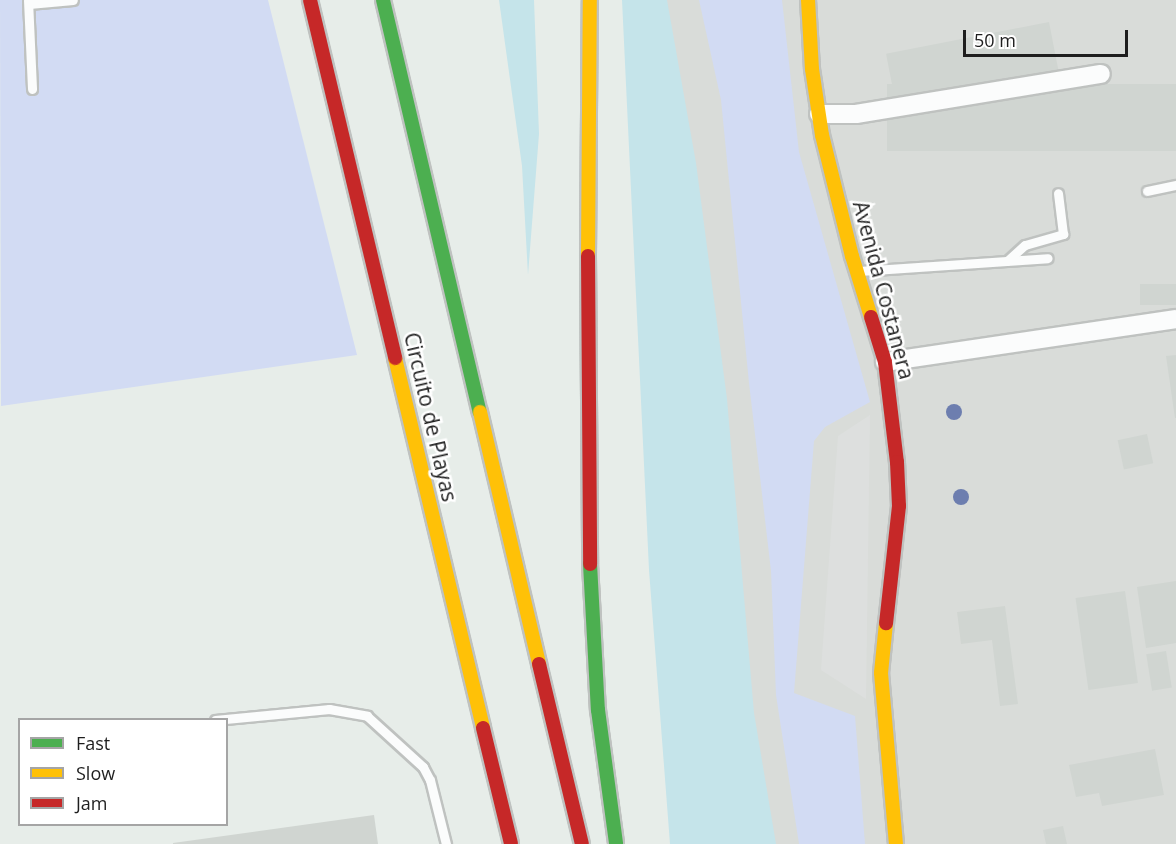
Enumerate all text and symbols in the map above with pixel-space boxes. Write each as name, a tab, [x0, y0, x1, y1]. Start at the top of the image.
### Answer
scale bar	[966, 18, 1131, 56]
text: 50 m	[974, 28, 1016, 52]
street label: Avenida Costanera	[848, 198, 920, 382]
street label: Circuito de Playas	[399, 330, 463, 504]
legend	[18, 718, 228, 826]
text: Fast	[76, 731, 110, 755]
text: Slow	[76, 761, 115, 785]
text: Jam	[76, 791, 108, 815]

